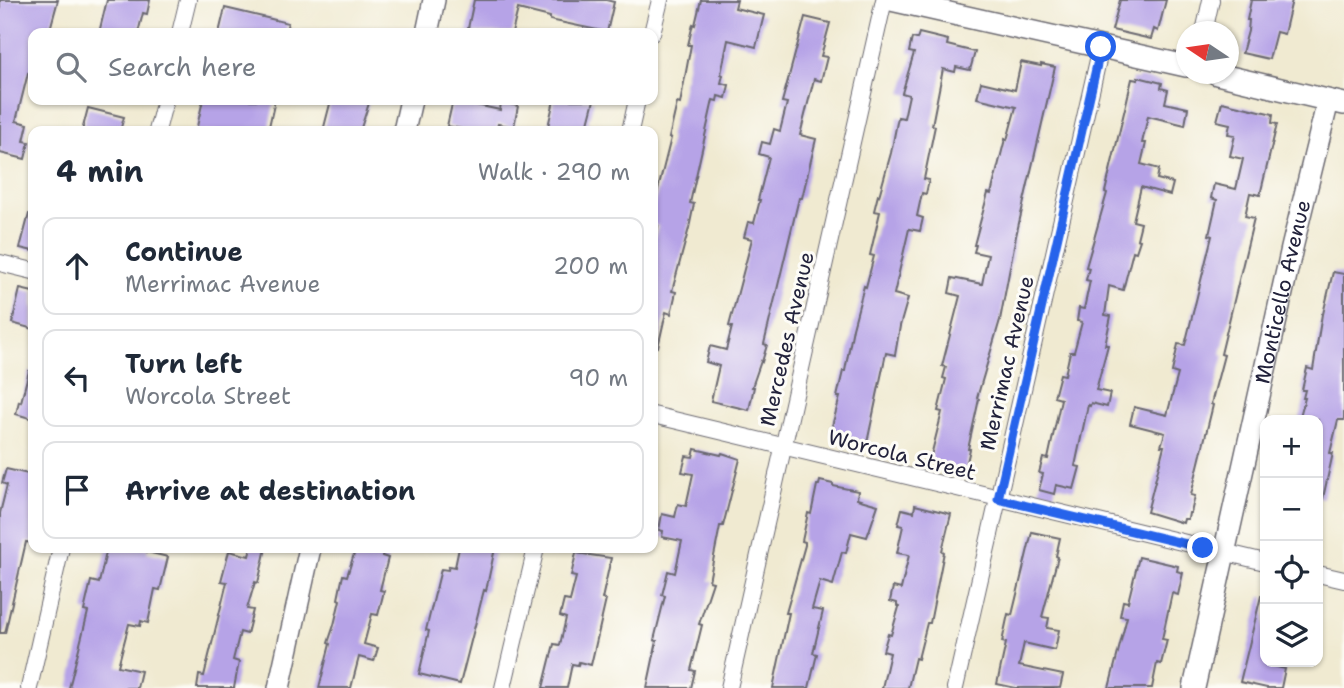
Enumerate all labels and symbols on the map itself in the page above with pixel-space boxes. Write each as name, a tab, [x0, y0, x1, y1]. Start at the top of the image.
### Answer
north arrow	[1176, 21, 1239, 84]
route start	[1085, 31, 1116, 62]
street label: Monticello Avenue	[1248, 197, 1317, 386]
street label: Mercedes Avenue	[753, 249, 821, 429]
street label: Merrimac Avenue	[973, 273, 1041, 453]
street label: Worcola Street	[825, 423, 979, 487]
route end	[1187, 532, 1218, 563]

